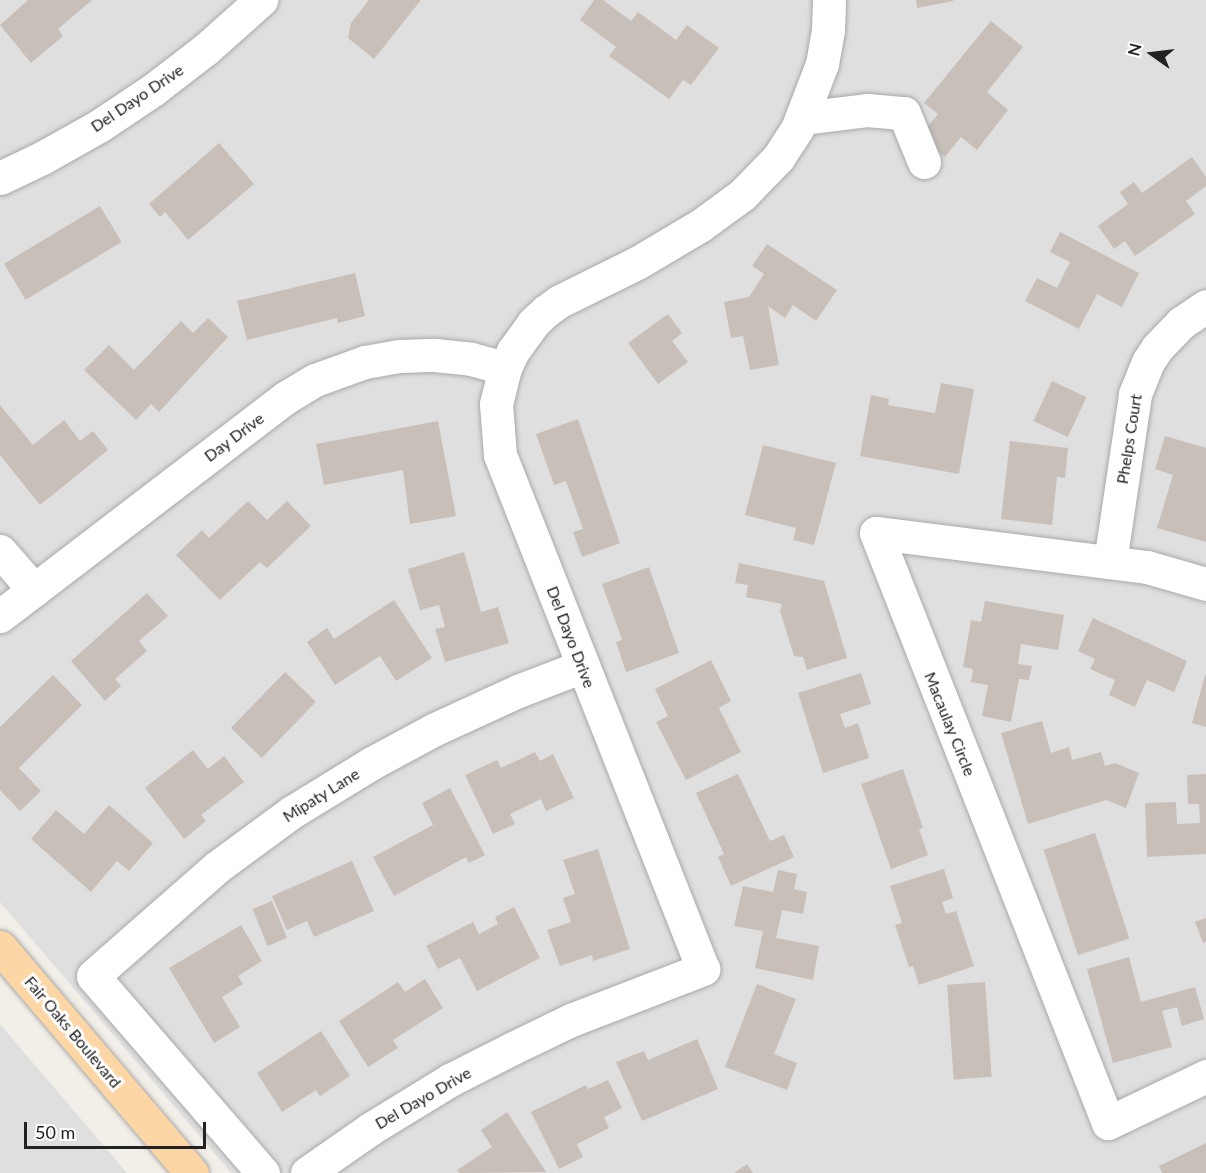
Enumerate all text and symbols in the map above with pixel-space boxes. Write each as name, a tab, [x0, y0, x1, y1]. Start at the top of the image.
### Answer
north arrow	[1122, 24, 1182, 84]
text: N	[1123, 41, 1145, 58]
street label: Del Dayo Drive	[87, 60, 187, 136]
street label: Phelps Court	[1112, 393, 1146, 485]
street label: Day Drive	[200, 408, 268, 466]
street label: Del Dayo Drive	[543, 583, 599, 691]
street label: Macaulay Circle	[920, 669, 980, 779]
street label: Mipaty Lane	[279, 764, 363, 826]
street label: Fair Oaks Boulevard	[21, 972, 125, 1092]
street label: Del Dayo Drive	[372, 1063, 474, 1133]
scale bar	[27, 1110, 208, 1148]
text: 50 m	[35, 1121, 75, 1143]

